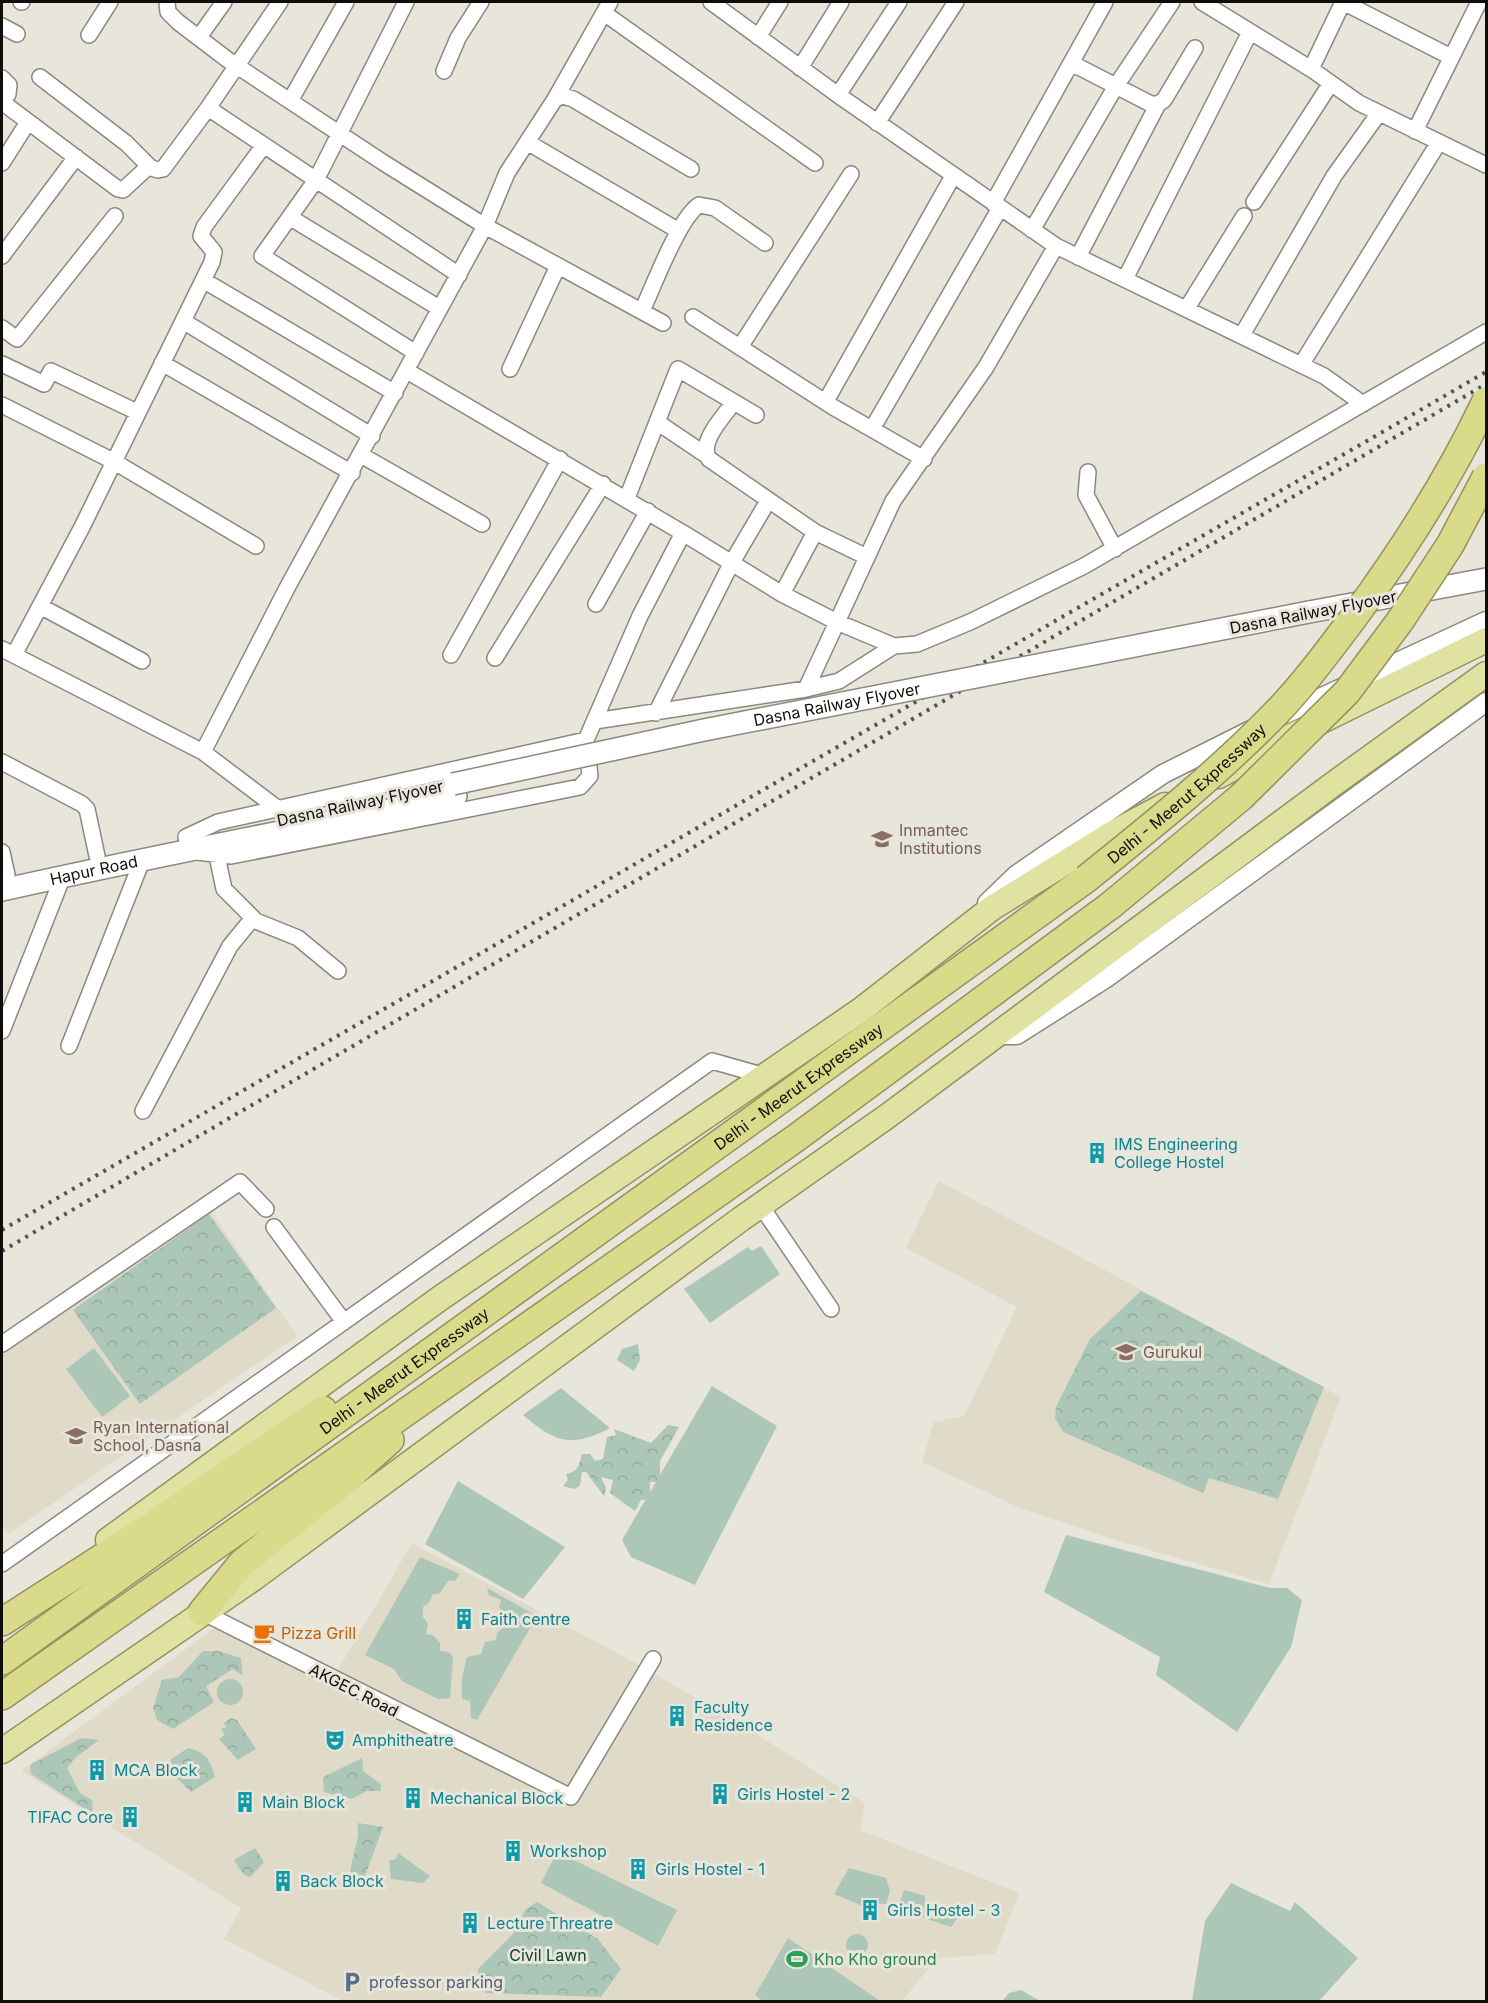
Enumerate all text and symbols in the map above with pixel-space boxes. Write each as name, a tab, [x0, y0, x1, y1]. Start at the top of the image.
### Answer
street label: Dasna Railway Flyover	[1228, 586, 1398, 638]
street label: Dasna Railway Flyover	[752, 678, 922, 730]
street label: Delhi - Meerut Expressway	[1103, 719, 1270, 868]
street label: Dasna Railway Flyover	[275, 776, 445, 830]
place label: Inmantec Institutions	[899, 820, 982, 858]
school or university icon: Inmantec Institutions	[870, 827, 894, 851]
street label: Hapur Road	[48, 851, 140, 889]
street label: Delhi - Meerut Expressway	[710, 1019, 887, 1154]
place label: IMS Engineering College Hostel	[1114, 1134, 1238, 1172]
building icon: IMS Engineering College Hostel	[1085, 1141, 1109, 1165]
street label: Delhi - Meerut Expressway	[316, 1303, 493, 1439]
school or university icon: Gurukul	[1114, 1340, 1138, 1364]
place label: Gurukul	[1143, 1342, 1202, 1362]
place label: Ryan International School, Dasna	[93, 1417, 229, 1455]
school or university icon: Ryan International School, Dasna	[64, 1424, 88, 1448]
building icon: Faith centre	[452, 1607, 476, 1631]
place label: Faith centre	[481, 1609, 570, 1629]
cafe icon: Pizza Grill	[252, 1621, 276, 1645]
place label: Pizza Grill	[281, 1623, 356, 1643]
street label: AKGEC Road	[306, 1659, 402, 1721]
place label: Faculty Residence	[694, 1697, 773, 1735]
building icon: Faculty Residence	[665, 1704, 689, 1728]
theatre icon: Amphitheatre	[323, 1728, 347, 1752]
place label: Amphitheatre	[352, 1730, 454, 1750]
building icon: MCA Block	[85, 1758, 109, 1782]
place label: MCA Block	[114, 1760, 197, 1780]
building icon: Girls Hostel - 2	[708, 1782, 732, 1806]
place label: Girls Hostel - 2	[737, 1784, 850, 1804]
building icon: Mechanical Block	[401, 1786, 425, 1810]
place label: Mechanical Block	[430, 1788, 563, 1808]
building icon: Main Block	[233, 1790, 257, 1814]
place label: Main Block	[262, 1792, 345, 1812]
building icon: TIFAC Core	[118, 1805, 142, 1829]
place label: TIFAC Core	[27, 1807, 113, 1827]
building icon: Workshop	[501, 1839, 525, 1863]
place label: Workshop	[530, 1841, 607, 1861]
building icon: Girls Hostel - 1	[626, 1857, 650, 1881]
place label: Girls Hostel - 1	[655, 1859, 765, 1879]
building icon: Back Block	[271, 1869, 295, 1893]
place label: Back Block	[300, 1871, 384, 1891]
building icon: Girls Hostel - 3	[858, 1898, 882, 1922]
place label: Girls Hostel - 3	[887, 1900, 1000, 1920]
building icon: Lecture Threatre	[458, 1911, 482, 1935]
place label: Lecture Threatre	[487, 1913, 613, 1933]
park label: Civil Lawn	[509, 1945, 587, 1965]
sports icon: Kho Kho ground	[785, 1947, 809, 1971]
place label: Kho Kho ground	[814, 1949, 936, 1969]
parking icon: professor parking	[340, 1970, 364, 1994]
place label: professor parking	[369, 1972, 503, 1992]

